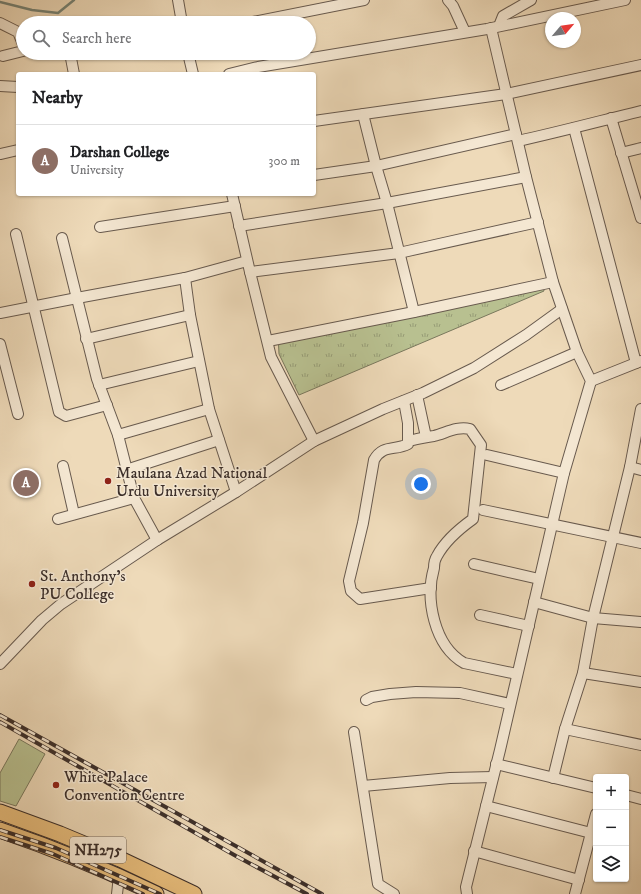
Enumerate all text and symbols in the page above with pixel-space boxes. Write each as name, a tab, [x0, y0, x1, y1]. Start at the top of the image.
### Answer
north arrow	[545, 12, 581, 48]
search box	[16, 16, 316, 60]
icon: search	[30, 27, 52, 49]
text: Search here	[62, 29, 131, 48]
text: Nearby	[32, 87, 82, 109]
text: Darshan College	[70, 143, 169, 162]
text: A	[41, 153, 49, 169]
text: 300 m	[269, 153, 300, 169]
text: University	[70, 162, 124, 178]
place label: Maulana Azad National Urdu University	[116, 463, 267, 501]
pin: A	[13, 468, 39, 498]
your location	[411, 474, 431, 494]
marker: Maulana Azad National Urdu University	[103, 476, 113, 486]
place label: St. Anthony's PU College	[40, 566, 126, 604]
marker: St. Anthony's PU College	[27, 579, 37, 589]
place label: White Palace Convention Centre	[63, 767, 185, 805]
map controls	[593, 774, 629, 882]
button: +	[593, 774, 629, 810]
marker: White Palace Convention Centre	[51, 780, 61, 790]
button: −	[593, 810, 629, 846]
road number: NH275	[70, 837, 126, 863]
button: layers	[593, 846, 629, 882]

